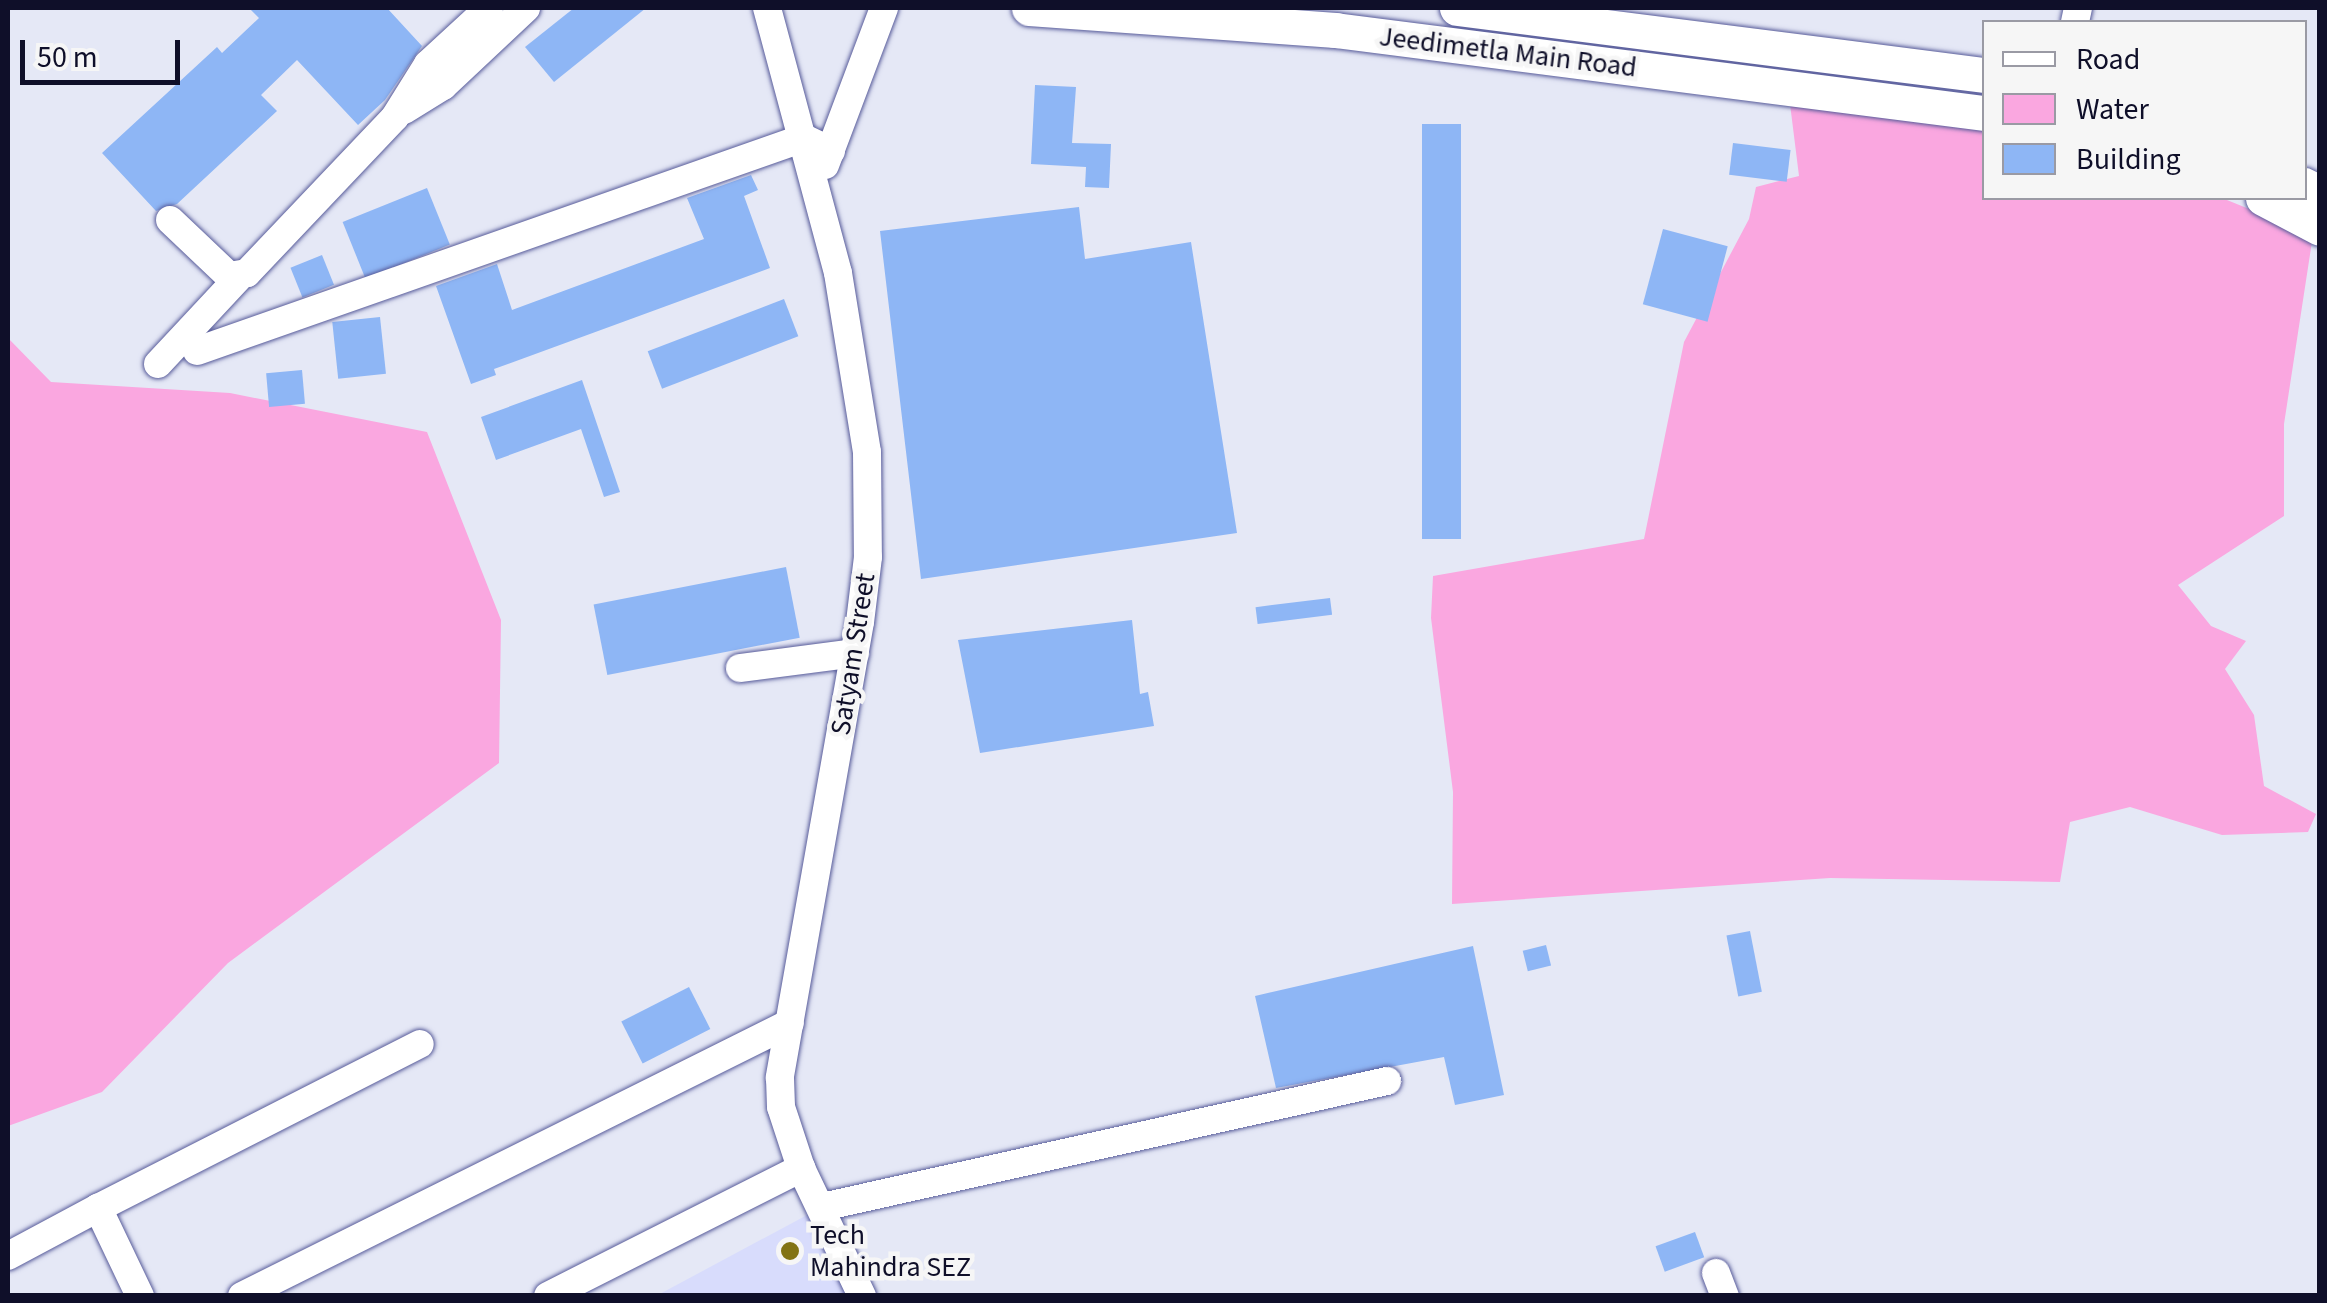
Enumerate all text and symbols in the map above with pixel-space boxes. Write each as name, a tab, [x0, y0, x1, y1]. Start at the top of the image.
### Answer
scale bar	[25, 20, 185, 82]
street label: Jeedimetla Main Road	[1377, 20, 1639, 84]
legend	[1982, 20, 2307, 200]
text: 50 m	[37, 36, 98, 79]
text: Road	[2076, 38, 2140, 81]
text: Water	[2076, 88, 2149, 131]
text: Building	[2076, 138, 2181, 181]
street label: Satyam Street	[824, 571, 882, 737]
place label: Tech Mahindra SEZ	[810, 1218, 971, 1284]
marker: Tech Mahindra SEZ	[779, 1240, 801, 1262]

